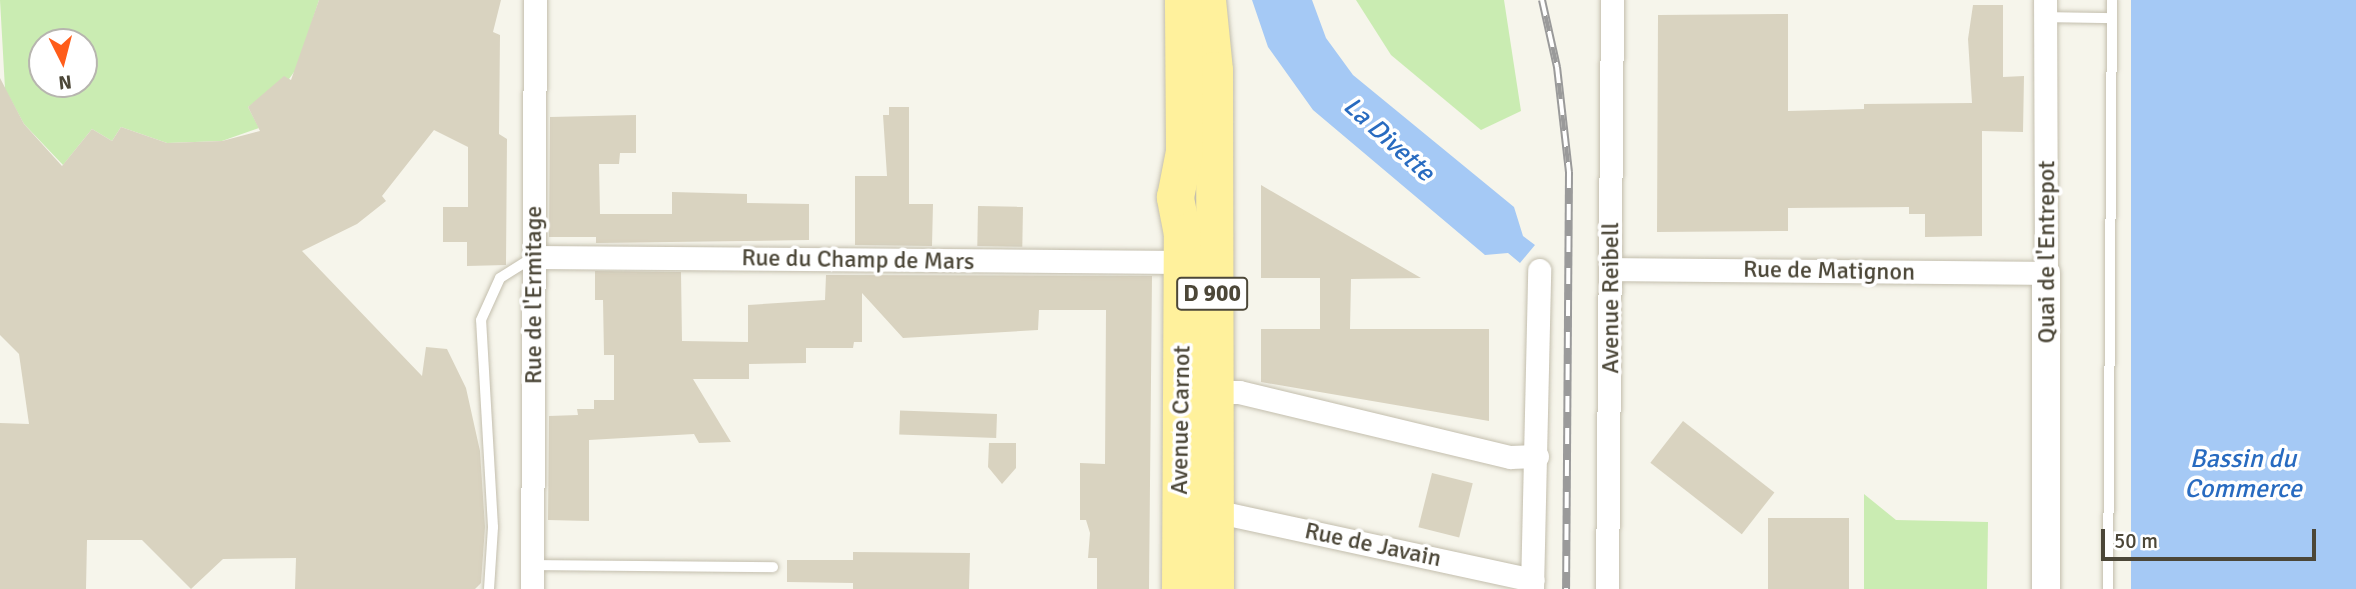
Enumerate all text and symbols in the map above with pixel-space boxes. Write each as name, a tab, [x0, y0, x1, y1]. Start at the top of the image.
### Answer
north arrow	[28, 28, 98, 98]
text: N	[57, 69, 73, 95]
water label: La Divette	[1336, 91, 1440, 189]
street label: Quai de l'Entrepot	[2033, 161, 2061, 343]
street label: Rue de l'Ermitage	[520, 206, 548, 384]
street label: Avenue Reibell	[1597, 222, 1625, 374]
street label: Rue du Champ de Mars	[741, 244, 975, 276]
street label: Rue de Matignon	[1743, 255, 1915, 287]
road number: D 900	[1175, 274, 1249, 314]
street label: Avenue Carnot	[1165, 345, 1197, 495]
water label: Bassin du Commerce	[2184, 444, 2302, 505]
street label: Rue de Javain	[1302, 516, 1444, 574]
scale bar	[2104, 516, 2319, 560]
text: 50 m	[2114, 528, 2158, 554]

